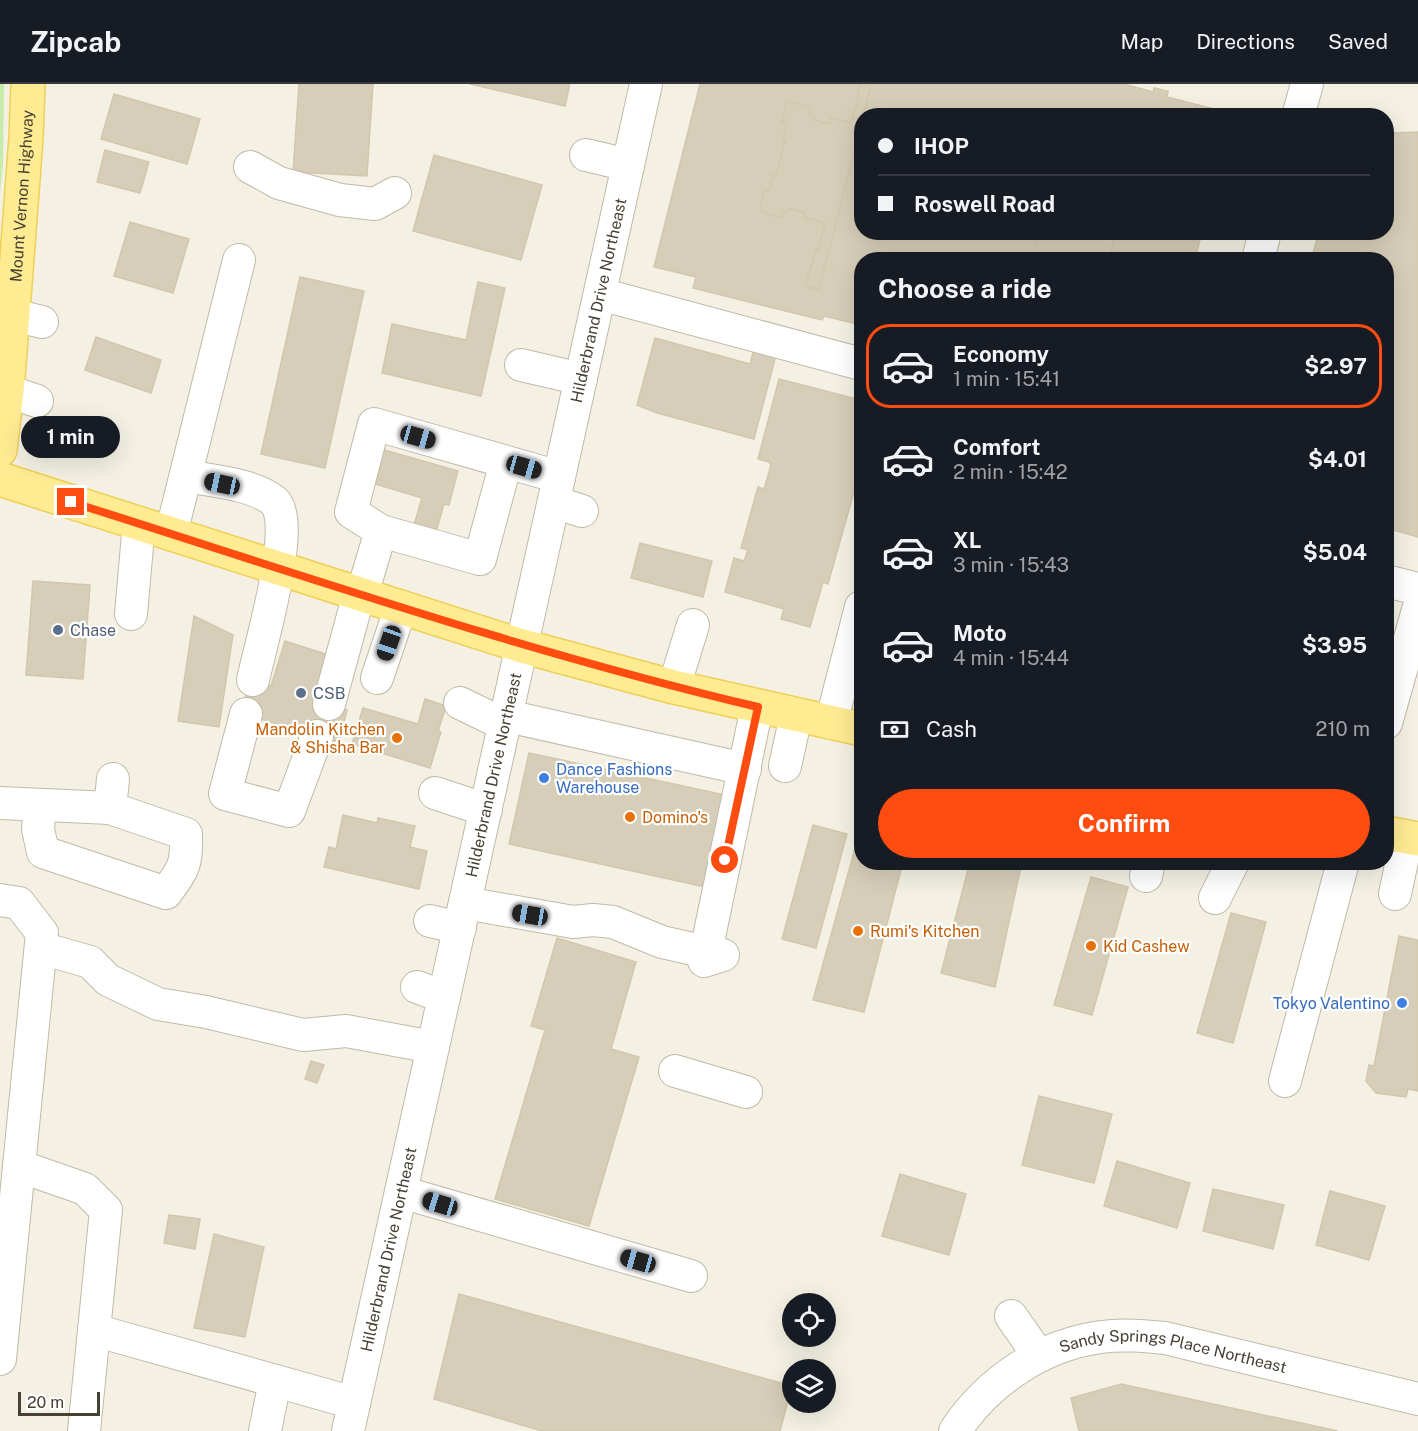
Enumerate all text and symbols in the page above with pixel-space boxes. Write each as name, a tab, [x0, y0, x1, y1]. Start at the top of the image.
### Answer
text: Zipcab	[30, 25, 121, 58]
text: Map	[1121, 29, 1163, 54]
text: Directions	[1196, 29, 1295, 54]
text: Saved	[1328, 29, 1388, 54]
street label: Mount Vernon Highway	[6, 109, 37, 283]
text: IHOP	[914, 133, 969, 159]
text: Roswell Road	[914, 191, 1055, 217]
street label: Hilderbrand Drive Northeast	[567, 196, 631, 405]
text: Choose a ride	[878, 272, 1052, 304]
icon: car	[881, 339, 935, 393]
text: Economy	[953, 341, 1049, 367]
text: $2.97	[1304, 353, 1367, 379]
text: 1 min · 15:41	[953, 367, 1060, 391]
callout: 1 min	[22, 415, 121, 457]
car	[398, 423, 438, 451]
text: 1 min	[46, 425, 95, 449]
icon: car	[881, 432, 935, 486]
text: Comfort	[953, 434, 1040, 460]
text: $4.01	[1308, 446, 1367, 472]
car	[504, 453, 544, 481]
text: 2 min · 15:42	[953, 460, 1068, 484]
car	[203, 471, 241, 497]
route end	[57, 488, 84, 515]
icon: car	[881, 525, 935, 579]
text: XL	[953, 527, 981, 553]
text: $5.04	[1303, 539, 1367, 565]
text: 3 min · 15:43	[953, 553, 1069, 577]
icon: car	[881, 618, 935, 672]
text: Moto	[953, 620, 1007, 646]
place label: Chase	[70, 621, 116, 640]
marker: Chase	[51, 623, 65, 637]
car	[375, 623, 403, 663]
text: $3.95	[1302, 632, 1367, 658]
text: 4 min · 15:44	[953, 646, 1069, 670]
street label: Hilderbrand Drive Northeast	[462, 671, 526, 879]
place label: CSB	[313, 684, 345, 703]
marker: CSB	[294, 686, 308, 700]
icon: cash	[878, 713, 911, 746]
text: Cash	[926, 716, 977, 742]
text: 210 m	[1316, 717, 1370, 741]
place label: Mandolin Kitchen & Shisha Bar	[255, 720, 385, 757]
marker: Mandolin Kitchen & Shisha Bar	[390, 731, 404, 745]
place label: Dance Fashions Warehouse	[556, 760, 672, 797]
marker: Dance Fashions Warehouse	[537, 771, 551, 785]
button: Confirm	[878, 789, 1370, 858]
place label: Domino's	[642, 808, 708, 827]
marker: Domino's	[623, 810, 637, 824]
route start	[711, 846, 738, 873]
car	[511, 903, 549, 927]
place label: Rumi's Kitchen	[870, 922, 979, 941]
marker: Rumi's Kitchen	[851, 924, 865, 938]
place label: Kid Cashew	[1103, 937, 1190, 956]
marker: Kid Cashew	[1084, 939, 1098, 953]
place label: Tokyo Valentino	[1273, 994, 1390, 1013]
marker: Tokyo Valentino	[1395, 996, 1409, 1010]
street label: Hilderbrand Drive Northeast	[357, 1145, 421, 1354]
car	[420, 1190, 460, 1218]
car	[618, 1247, 658, 1275]
map controls	[782, 1293, 836, 1413]
button: locate	[782, 1293, 836, 1347]
street label: Sandy Springs Place Northeast	[1057, 1326, 1289, 1377]
button: layers	[782, 1359, 836, 1413]
scale bar	[18, 1389, 100, 1416]
text: 20 m	[27, 1393, 64, 1412]

